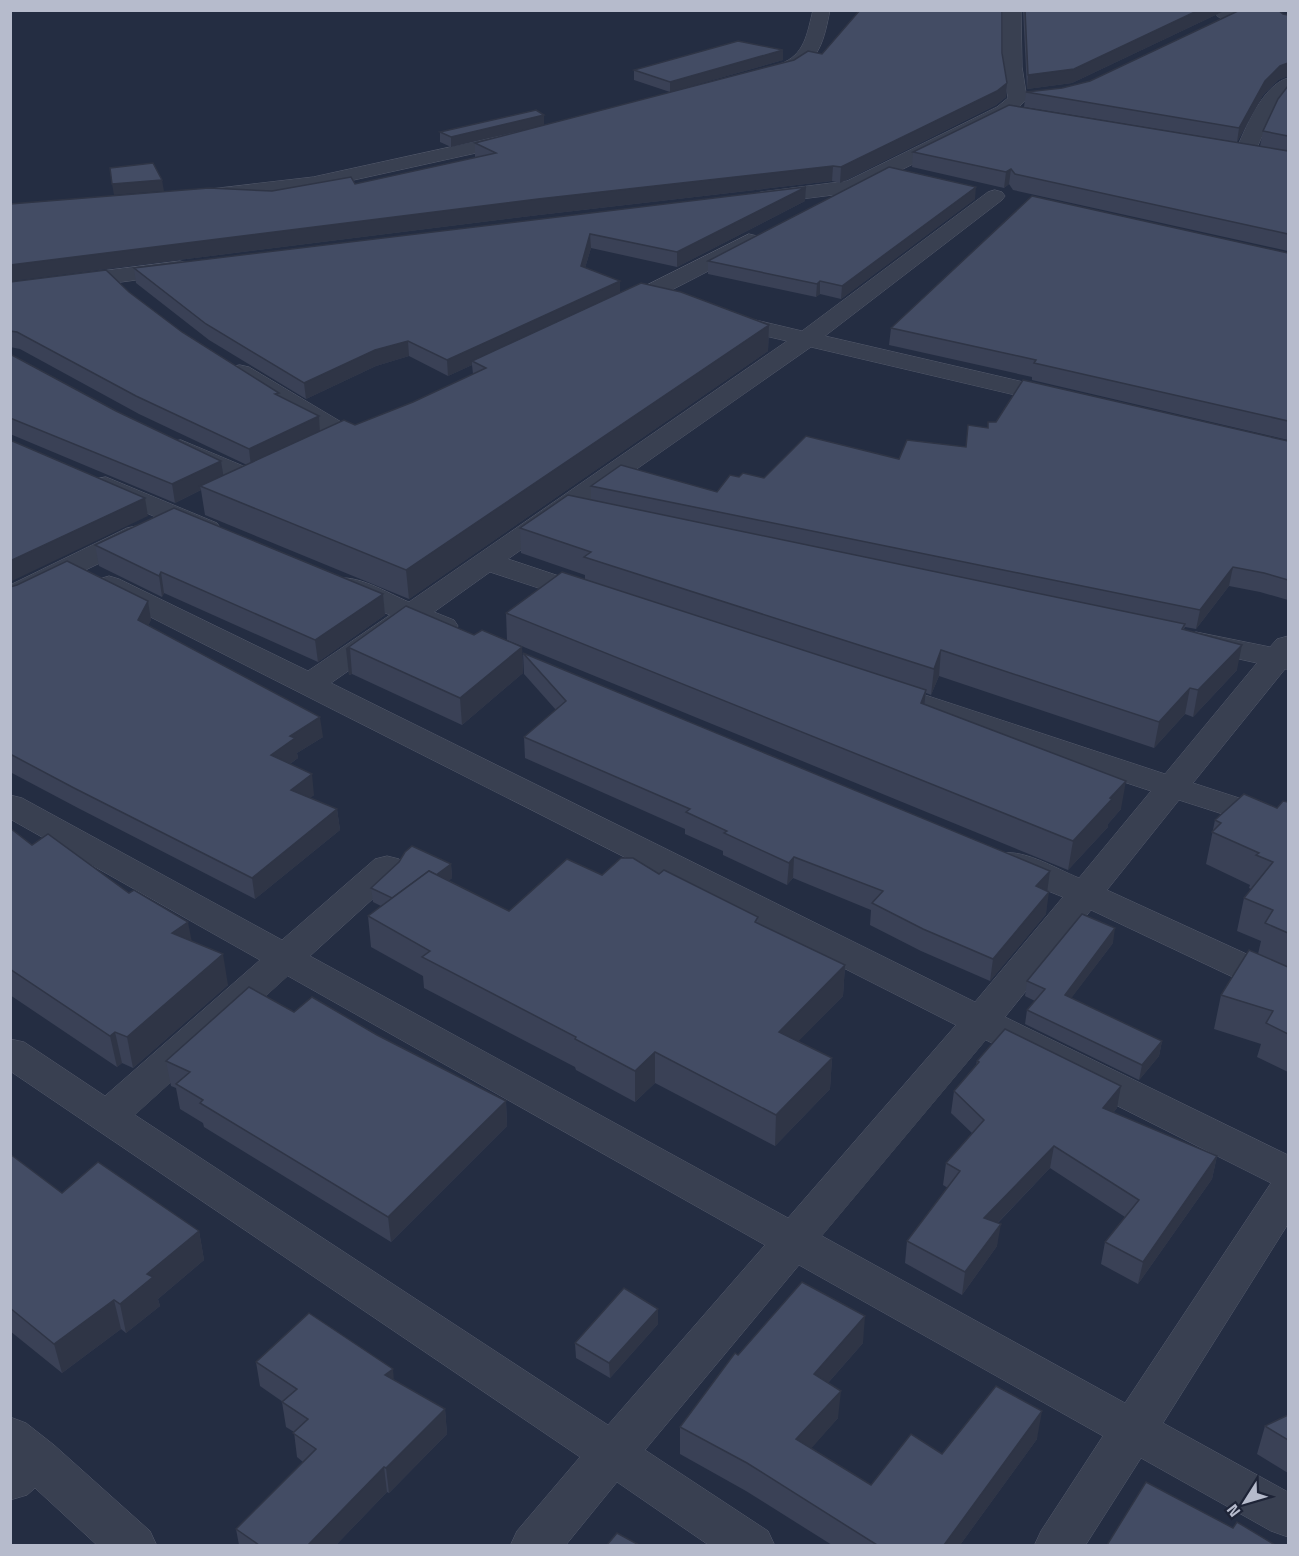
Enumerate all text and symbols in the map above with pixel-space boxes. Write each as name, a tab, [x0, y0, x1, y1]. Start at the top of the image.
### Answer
north arrow	[1215, 1472, 1275, 1532]
text: N	[1220, 1499, 1246, 1523]

